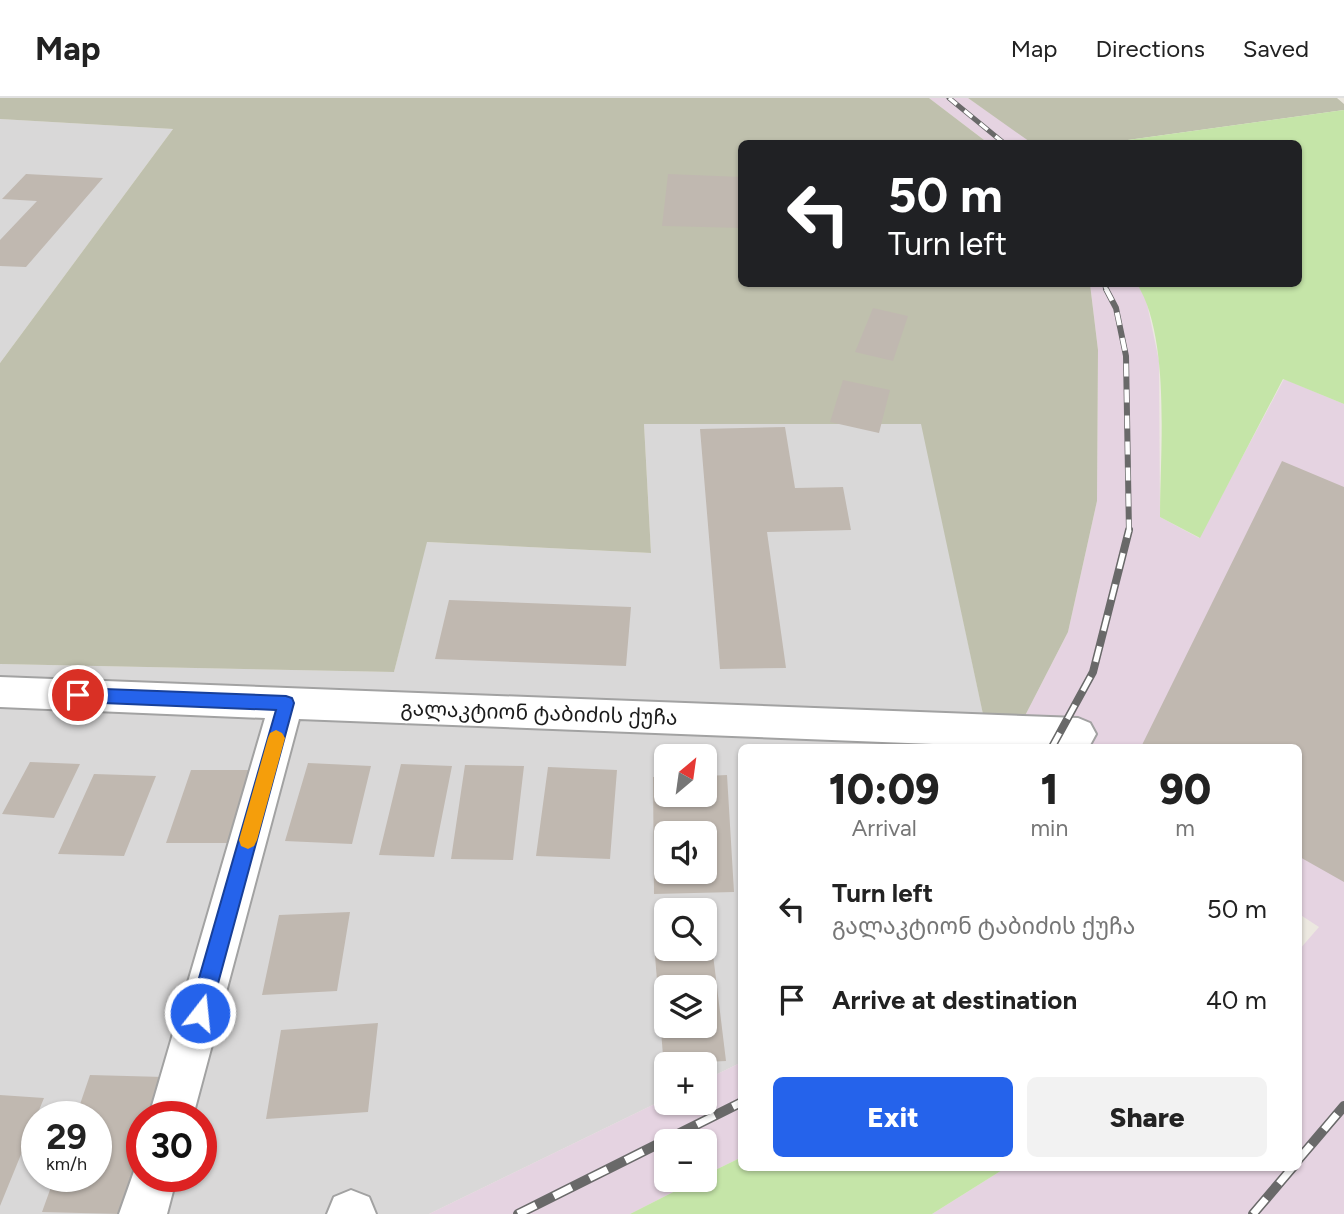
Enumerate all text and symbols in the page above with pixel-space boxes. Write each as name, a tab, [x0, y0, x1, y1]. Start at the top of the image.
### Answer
text: Map	[35, 29, 101, 68]
text: Map	[1011, 34, 1057, 63]
text: Directions	[1095, 34, 1205, 63]
text: Saved	[1243, 34, 1309, 63]
text: 50 m	[888, 165, 1003, 224]
icon: left	[773, 168, 864, 259]
text: Turn left	[888, 225, 1007, 263]
pin	[48, 665, 108, 725]
icon: arrive	[59, 676, 97, 714]
street label: გალაკტიონ ტაბიძის ქუჩა	[400, 695, 678, 731]
north arrow	[654, 744, 718, 807]
map controls	[654, 744, 717, 1192]
text: 10:09	[829, 764, 940, 815]
text: 1	[1040, 764, 1058, 815]
text: 90	[1159, 764, 1211, 815]
text: Arrival	[852, 814, 917, 842]
text: min	[1031, 814, 1068, 842]
text: m	[1175, 814, 1195, 842]
button: sound	[654, 821, 717, 884]
text: Turn left	[832, 877, 933, 909]
icon: left	[773, 890, 811, 928]
text: 50 m	[1207, 893, 1267, 925]
button: search	[654, 898, 717, 961]
text: გალაკტიონ ტაბიძის ქუჩა	[832, 912, 1135, 940]
button: layers	[654, 975, 717, 1038]
position arrow	[163, 976, 237, 1050]
icon: arrive	[773, 981, 811, 1019]
text: Arrive at destination	[832, 984, 1077, 1016]
text: 40 m	[1206, 984, 1267, 1016]
button: +	[654, 1052, 717, 1115]
button: Exit	[773, 1077, 1013, 1157]
button: Share	[1027, 1077, 1267, 1157]
speed limit sign: 30	[126, 1101, 217, 1192]
text: 29	[46, 1116, 87, 1158]
button: −	[654, 1129, 717, 1192]
text: km/h	[46, 1153, 87, 1175]

